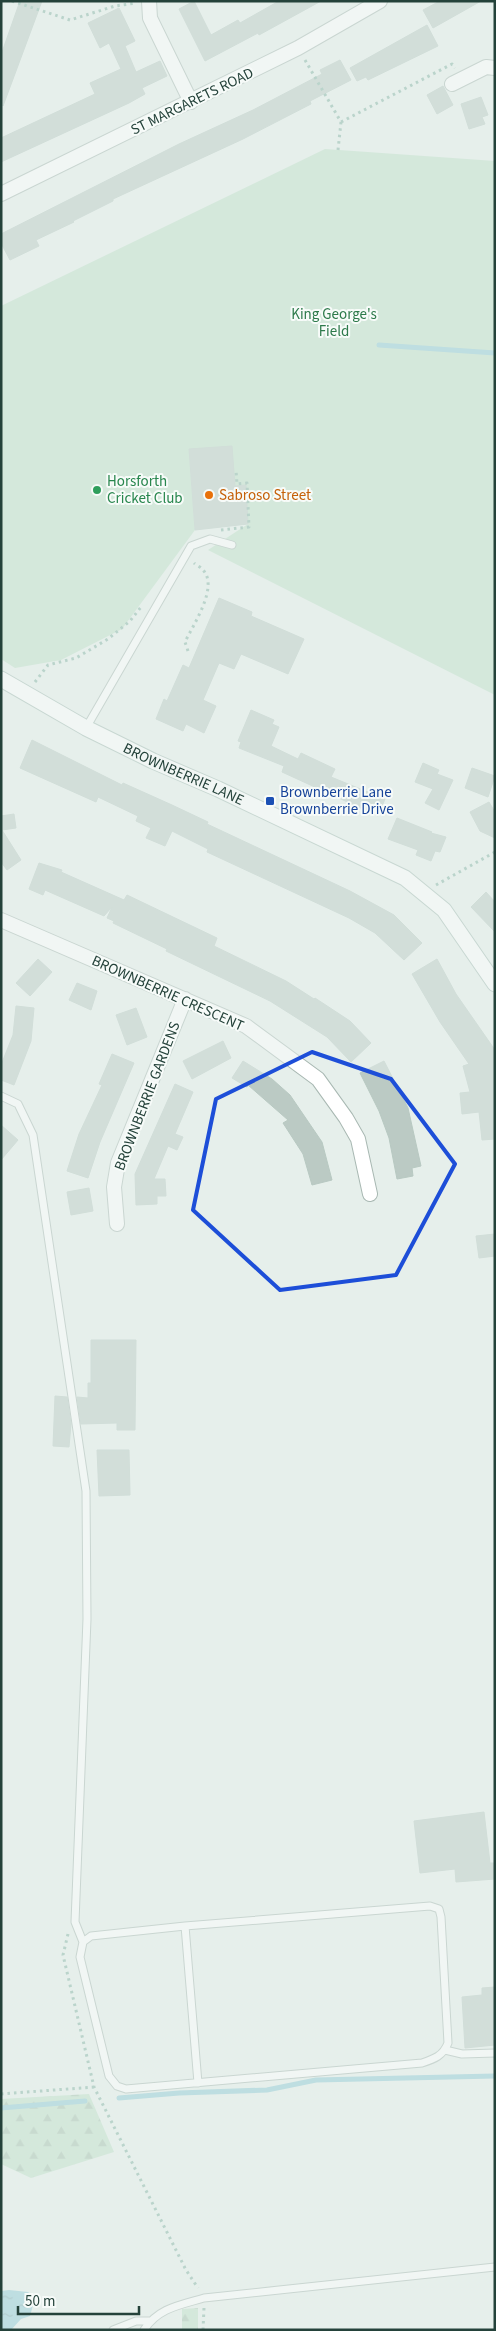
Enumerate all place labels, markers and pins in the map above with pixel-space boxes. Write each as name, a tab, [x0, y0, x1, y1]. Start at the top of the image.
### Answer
place label: Horsforth Cricket Club	[107, 471, 183, 509]
marker: Horsforth Cricket Club	[91, 484, 103, 496]
place label: Sabroso Street	[219, 485, 311, 506]
marker: Sabroso Street	[203, 489, 215, 501]
place label: Brownberrie Lane Brownberrie Drive	[280, 782, 394, 820]
marker: Brownberrie Lane Brownberrie Drive	[264, 795, 276, 807]

